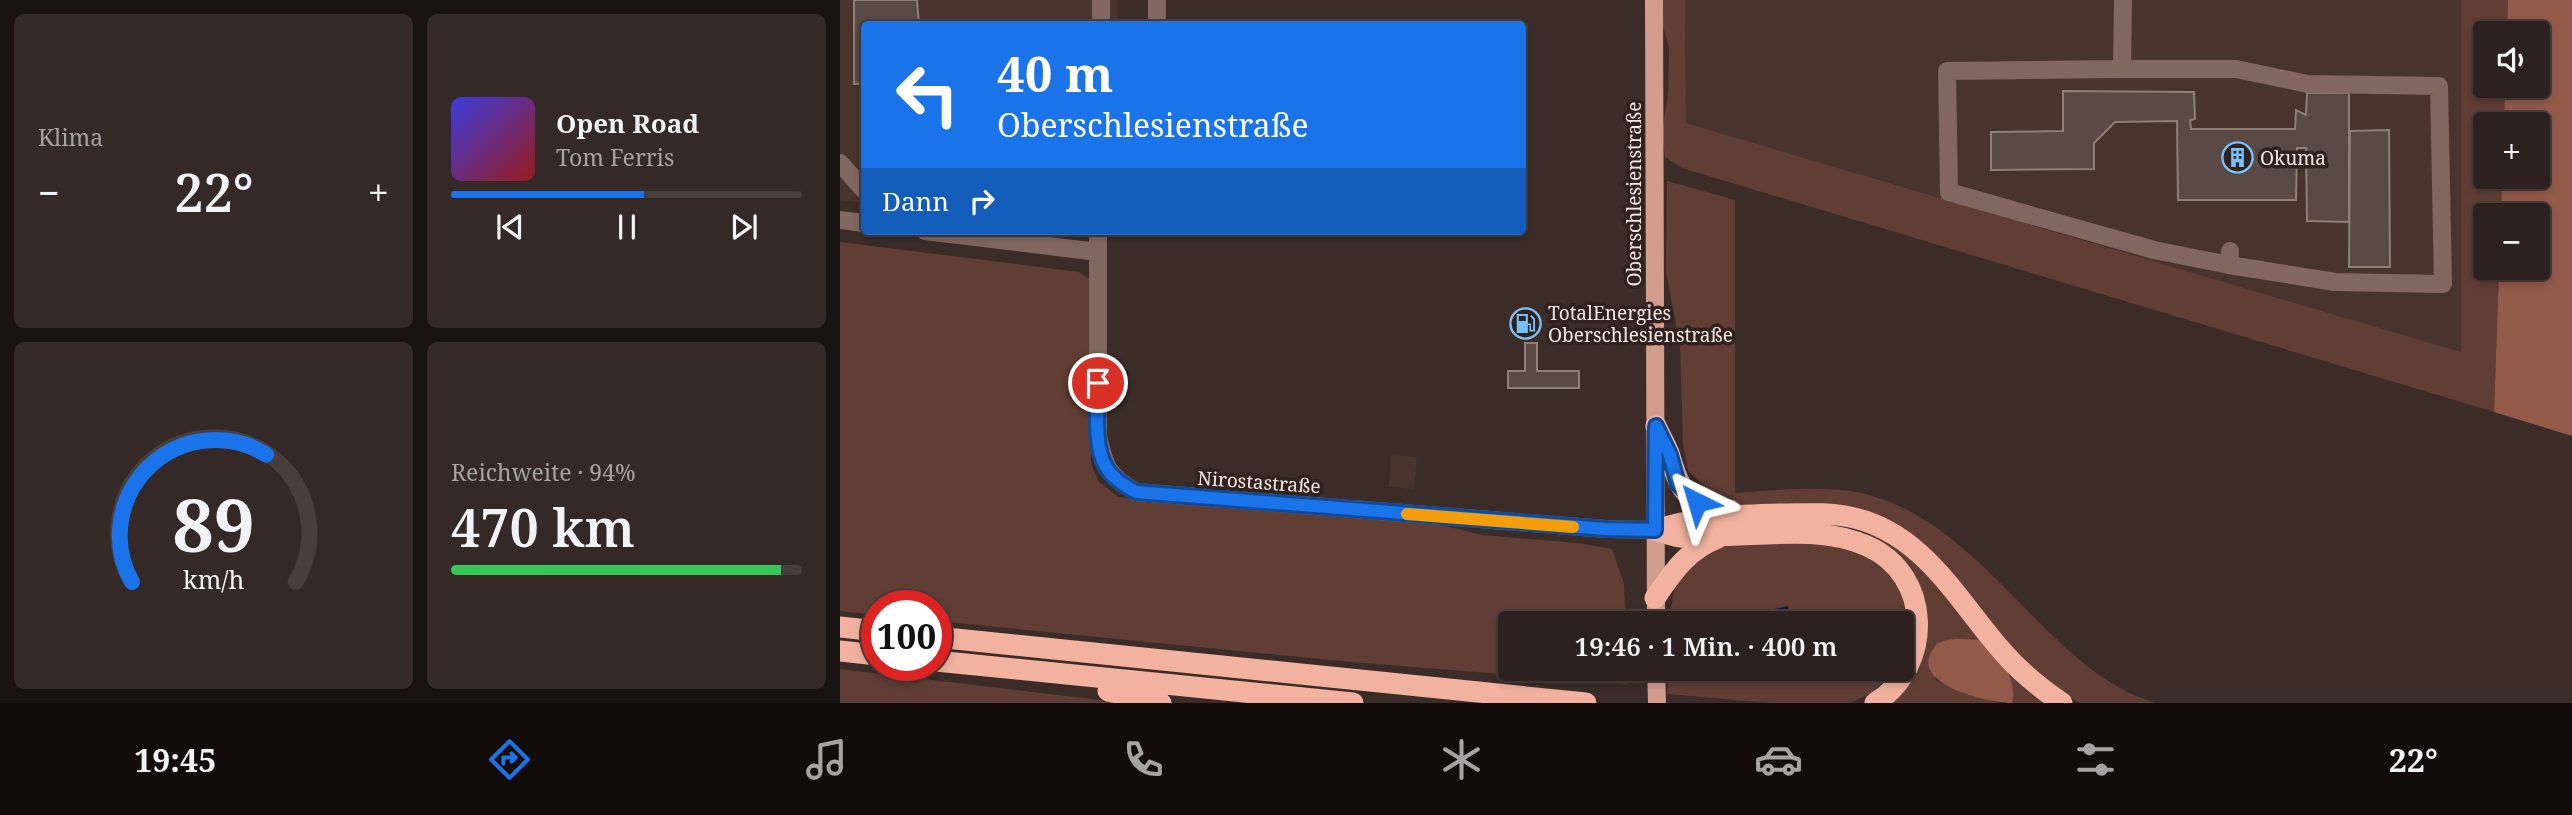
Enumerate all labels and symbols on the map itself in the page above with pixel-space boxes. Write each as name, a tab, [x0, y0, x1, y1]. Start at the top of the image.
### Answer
street label: Oberschlesienstraße	[1621, 102, 1647, 286]
building icon: Okuma	[2220, 141, 2254, 175]
place label: Okuma	[2260, 145, 2326, 171]
place label: TotalEnergies Oberschlesienstraße	[1548, 300, 1733, 348]
fuel station icon: TotalEnergies Oberschlesienstraße	[1508, 307, 1542, 341]
pin	[1068, 353, 1128, 413]
street label: Nirostastraße	[1197, 465, 1321, 499]
position arrow	[1660, 465, 1734, 539]
speed limit sign: 100	[861, 590, 952, 681]

